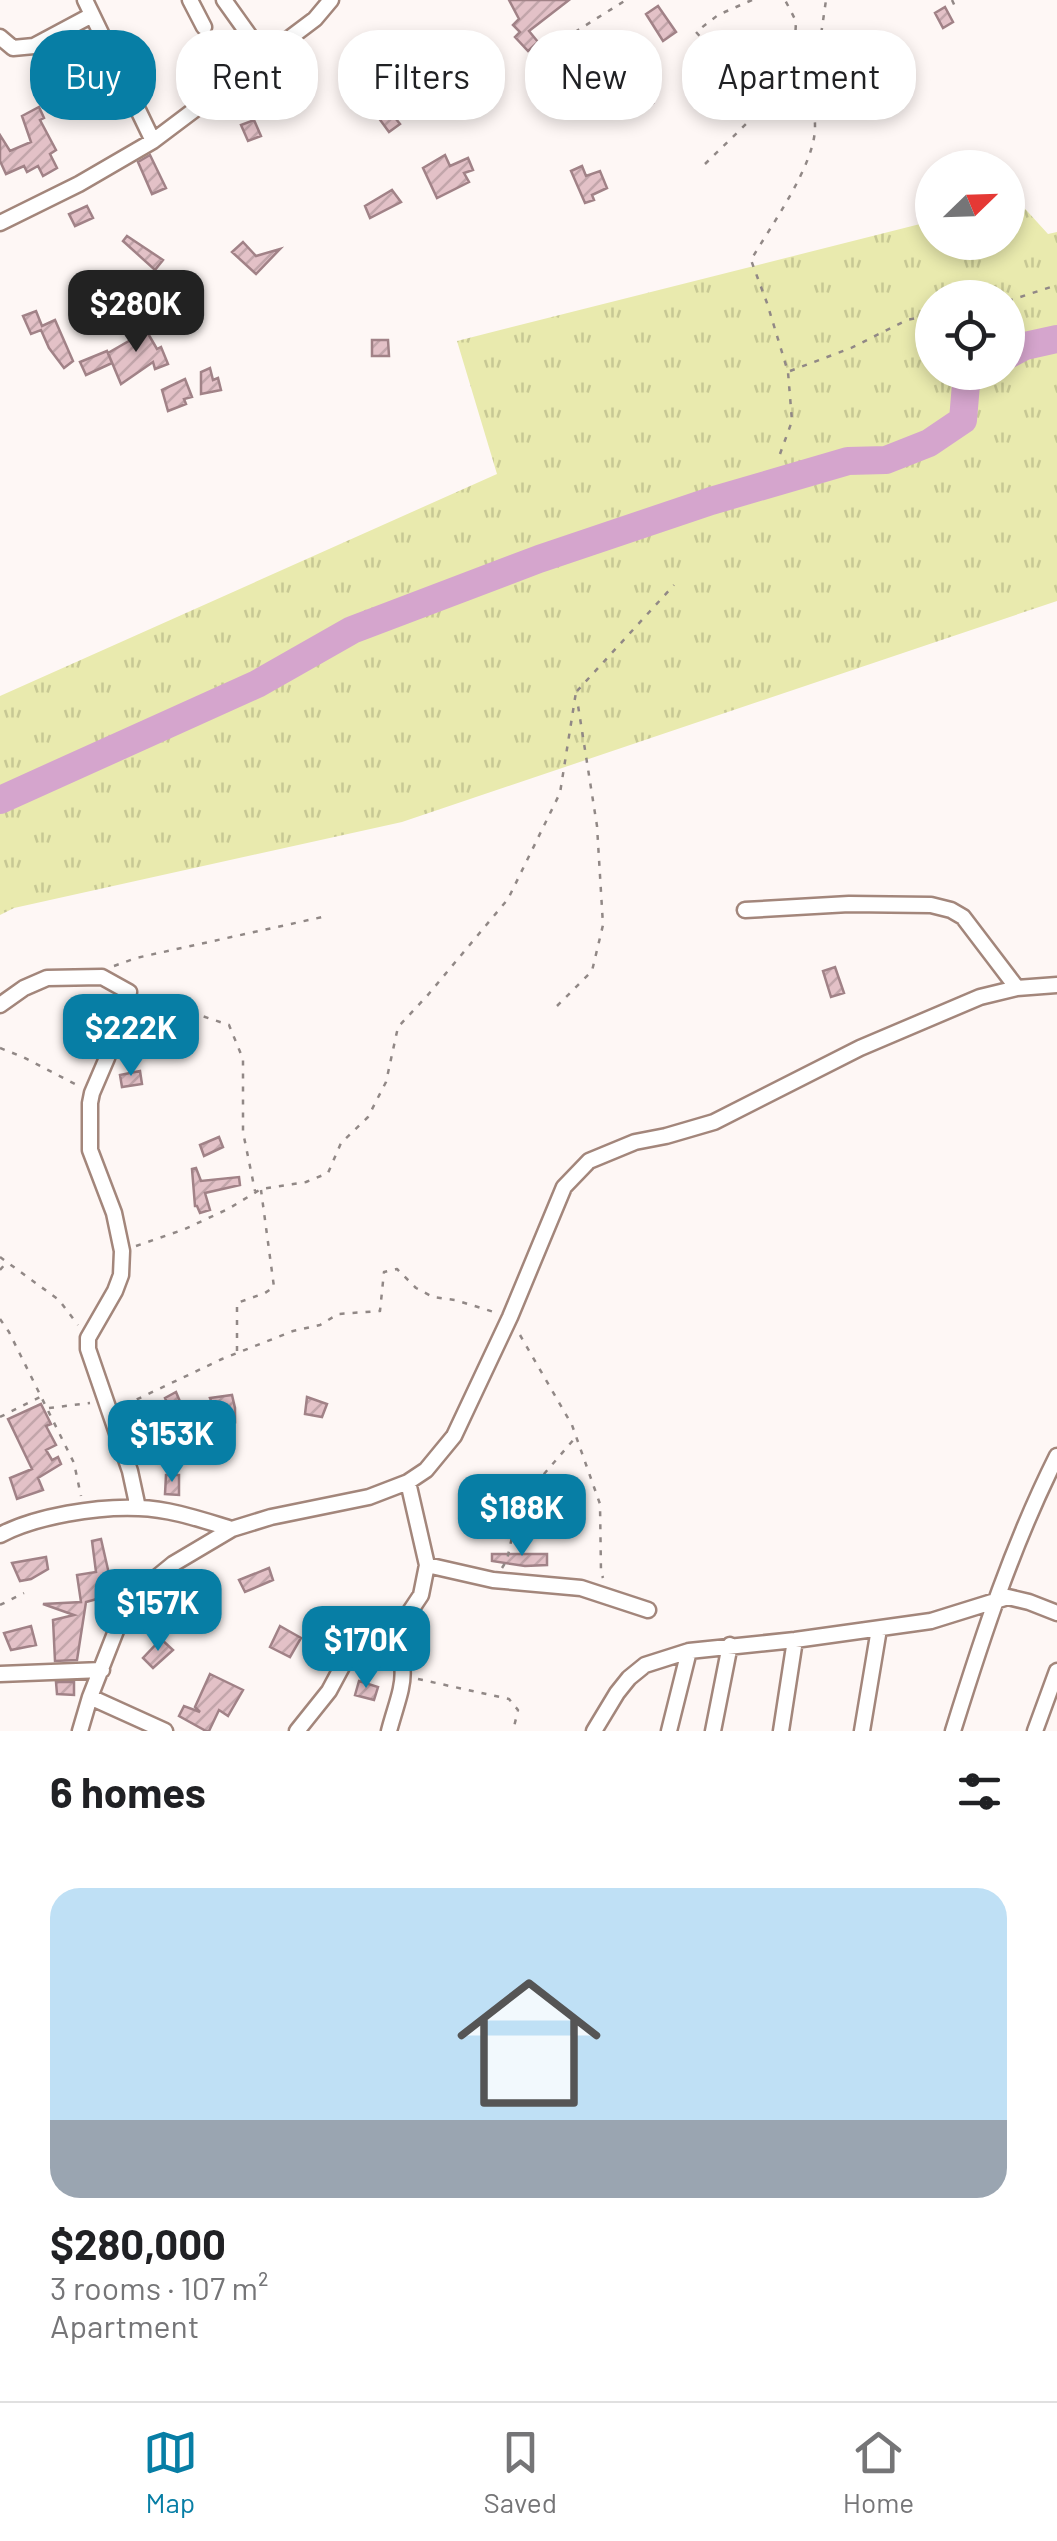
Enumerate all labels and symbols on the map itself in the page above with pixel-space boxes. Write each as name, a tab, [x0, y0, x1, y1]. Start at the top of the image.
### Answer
north arrow	[915, 150, 1025, 260]
pin: $280K	[66, 270, 206, 355]
pin: $222K	[61, 994, 201, 1079]
pin: $153K	[102, 1400, 242, 1485]
pin: $188K	[452, 1474, 592, 1559]
pin: $157K	[88, 1569, 228, 1654]
pin: $170K	[296, 1606, 436, 1691]

